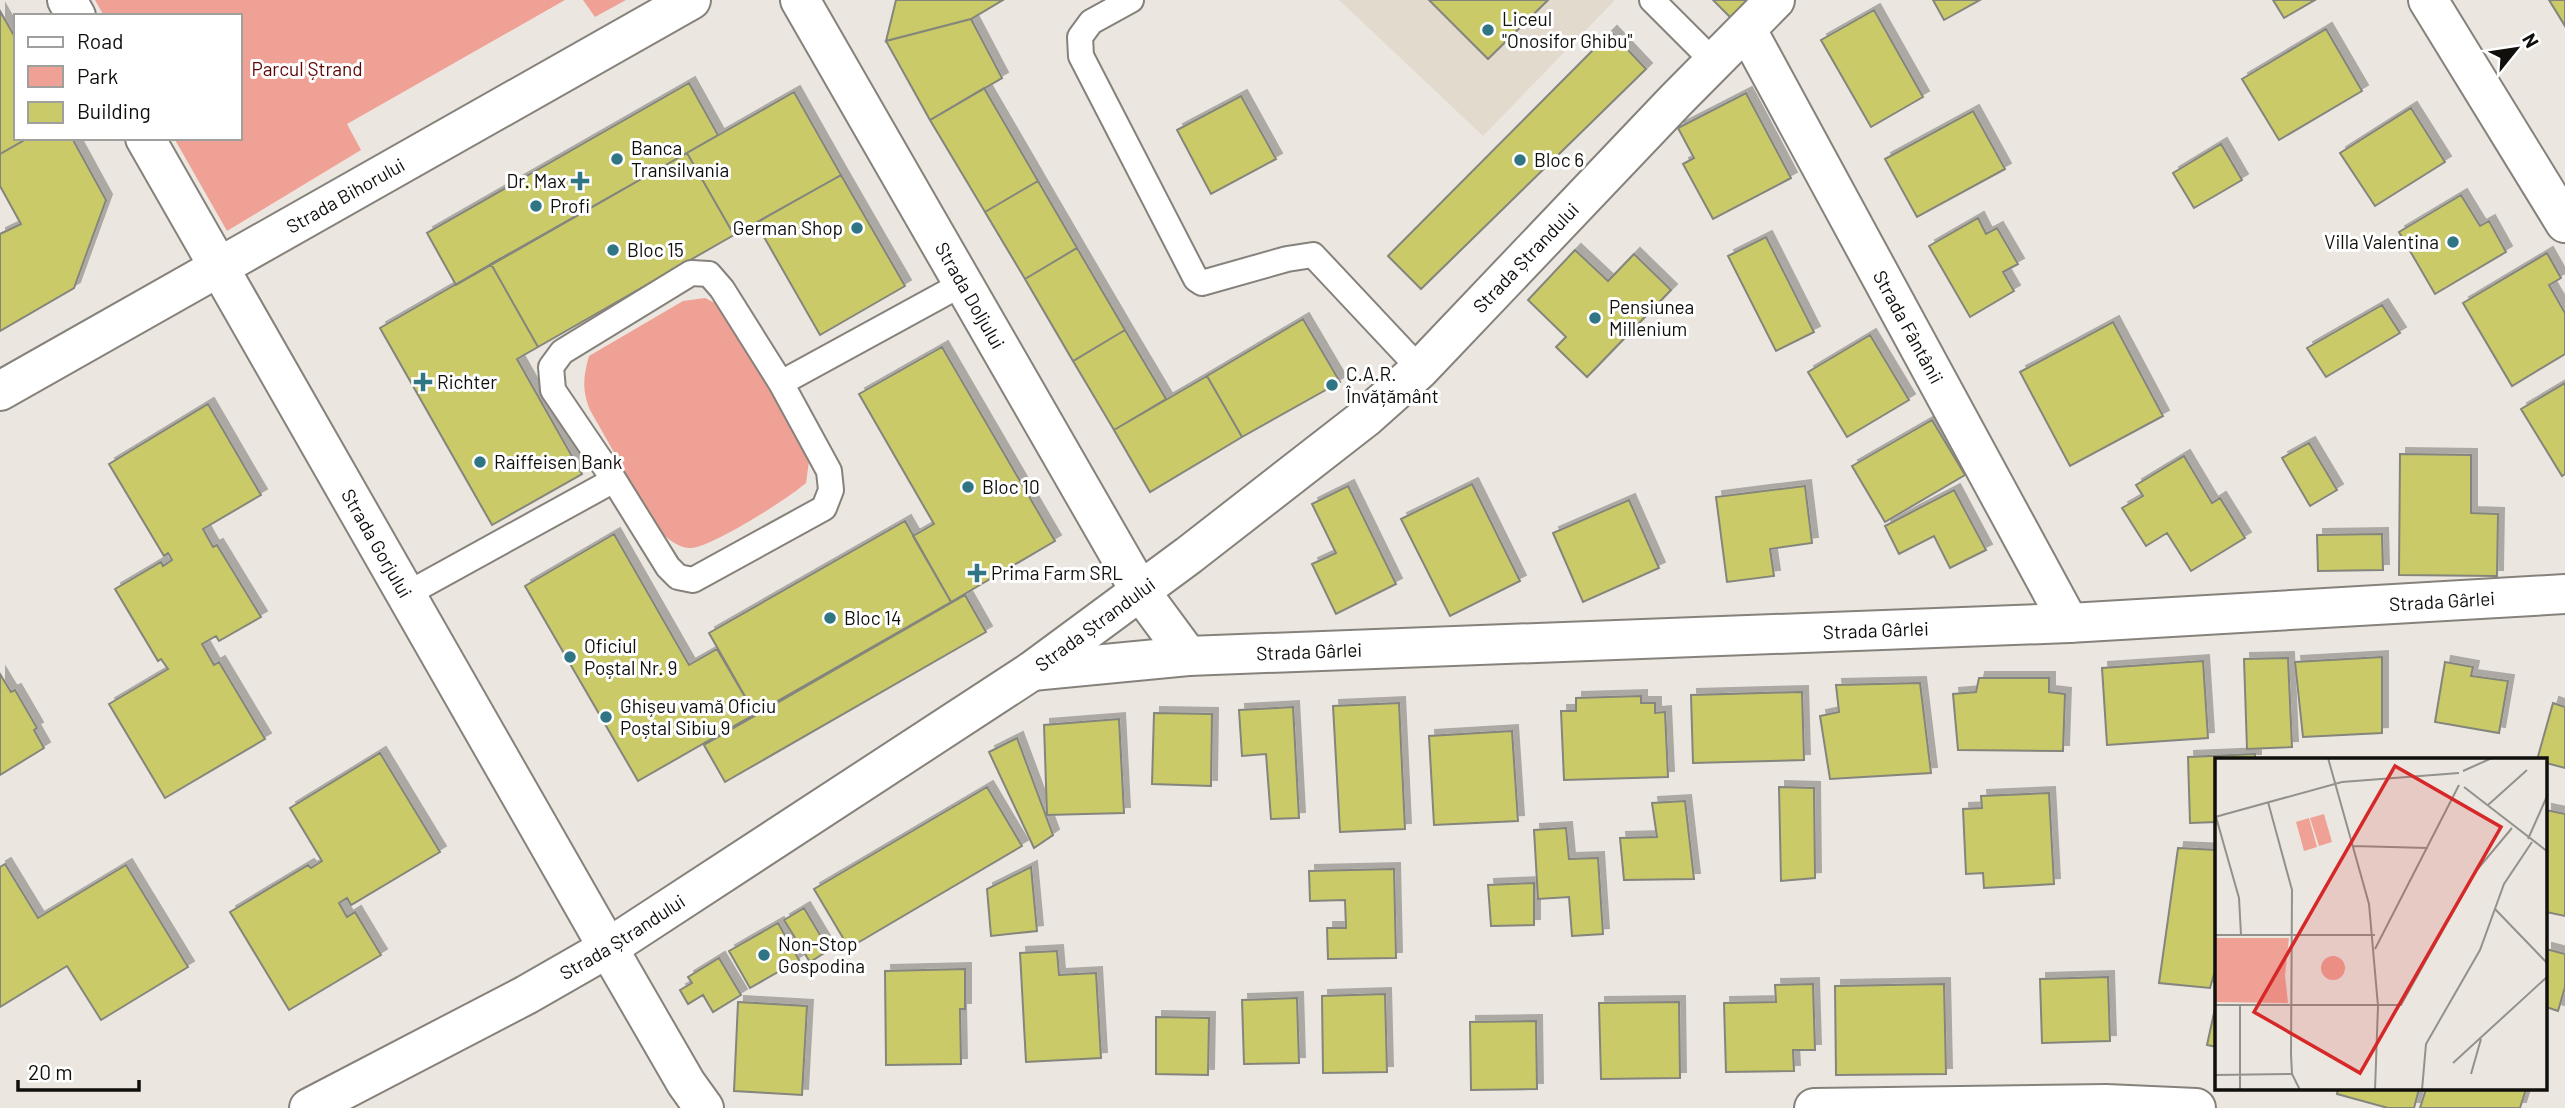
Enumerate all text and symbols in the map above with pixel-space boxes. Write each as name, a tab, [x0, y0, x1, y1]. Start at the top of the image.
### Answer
place label: Liceul "Onosifor Ghibu"	[1502, 7, 1633, 52]
legend	[14, 14, 242, 140]
north arrow	[2481, 14, 2551, 84]
marker: Liceul "Onosifor Ghibu"	[1480, 22, 1496, 38]
text: Road	[77, 28, 123, 53]
text: N	[2518, 29, 2544, 51]
park label: Parcul Ștrand	[251, 57, 363, 80]
text: Park	[77, 63, 118, 88]
text: Building	[77, 98, 151, 123]
place label: Banca Transilvania	[631, 136, 729, 181]
place label: Bloc 6	[1534, 148, 1584, 171]
marker: Banca Transilvania	[609, 151, 625, 167]
street label: Strada Bihorului	[282, 152, 409, 238]
marker: Bloc 6	[1512, 152, 1528, 168]
place label: Dr. Max	[507, 169, 566, 192]
marker: Dr. Max	[572, 173, 588, 189]
place label: Profi	[550, 194, 590, 217]
marker: Profi	[528, 198, 544, 214]
street label: Strada Ștrandului	[1468, 198, 1583, 317]
place label: German Shop	[733, 216, 843, 239]
marker: German Shop	[849, 220, 865, 236]
place label: Villa Valentina	[2324, 230, 2439, 253]
marker: Villa Valentina	[2445, 234, 2461, 250]
place label: Bloc 15	[627, 238, 684, 261]
street label: Strada Doljului	[931, 238, 1010, 353]
marker: Bloc 15	[605, 242, 621, 258]
street label: Strada Fântânii	[1869, 266, 1949, 387]
place label: Pensiunea Millenium	[1609, 295, 1694, 340]
marker: Pensiunea Millenium	[1587, 310, 1603, 326]
place label: C.A.R. Învățământ	[1346, 362, 1439, 407]
place label: Richter	[437, 370, 497, 393]
marker: Richter	[415, 374, 431, 390]
marker: C.A.R. Învățământ	[1324, 377, 1340, 393]
place label: Raiffeisen Bank	[494, 450, 622, 473]
marker: Raiffeisen Bank	[472, 454, 488, 470]
place label: Bloc 10	[982, 475, 1040, 498]
marker: Bloc 10	[960, 479, 976, 495]
street label: Strada Gorjului	[337, 485, 417, 602]
place label: Prima Farm SRL	[991, 561, 1123, 584]
marker: Prima Farm SRL	[969, 565, 985, 581]
street label: Strada Ștrandului	[1030, 572, 1159, 676]
street label: Strada Gârlei	[2388, 586, 2496, 615]
place label: Bloc 14	[844, 606, 901, 629]
marker: Bloc 14	[822, 610, 838, 626]
street label: Strada Gârlei	[1822, 616, 1929, 643]
place label: Oficiul Poștal Nr. 9	[584, 634, 677, 679]
street label: Strada Gârlei	[1256, 637, 1363, 664]
marker: Oficiul Poștal Nr. 9	[562, 649, 578, 665]
place label: Ghișeu vamă Oficiu Poștal Sibiu 9	[620, 694, 776, 739]
marker: Ghișeu vamă Oficiu Poștal Sibiu 9	[598, 709, 614, 725]
inset map	[2215, 758, 2548, 1090]
street label: Strada Ștrandului	[555, 889, 689, 984]
place label: Non-Stop Gospodina	[778, 932, 865, 977]
marker: Non-Stop Gospodina	[756, 947, 772, 963]
scale bar	[18, 1048, 138, 1092]
text: 20 m	[28, 1059, 73, 1084]

